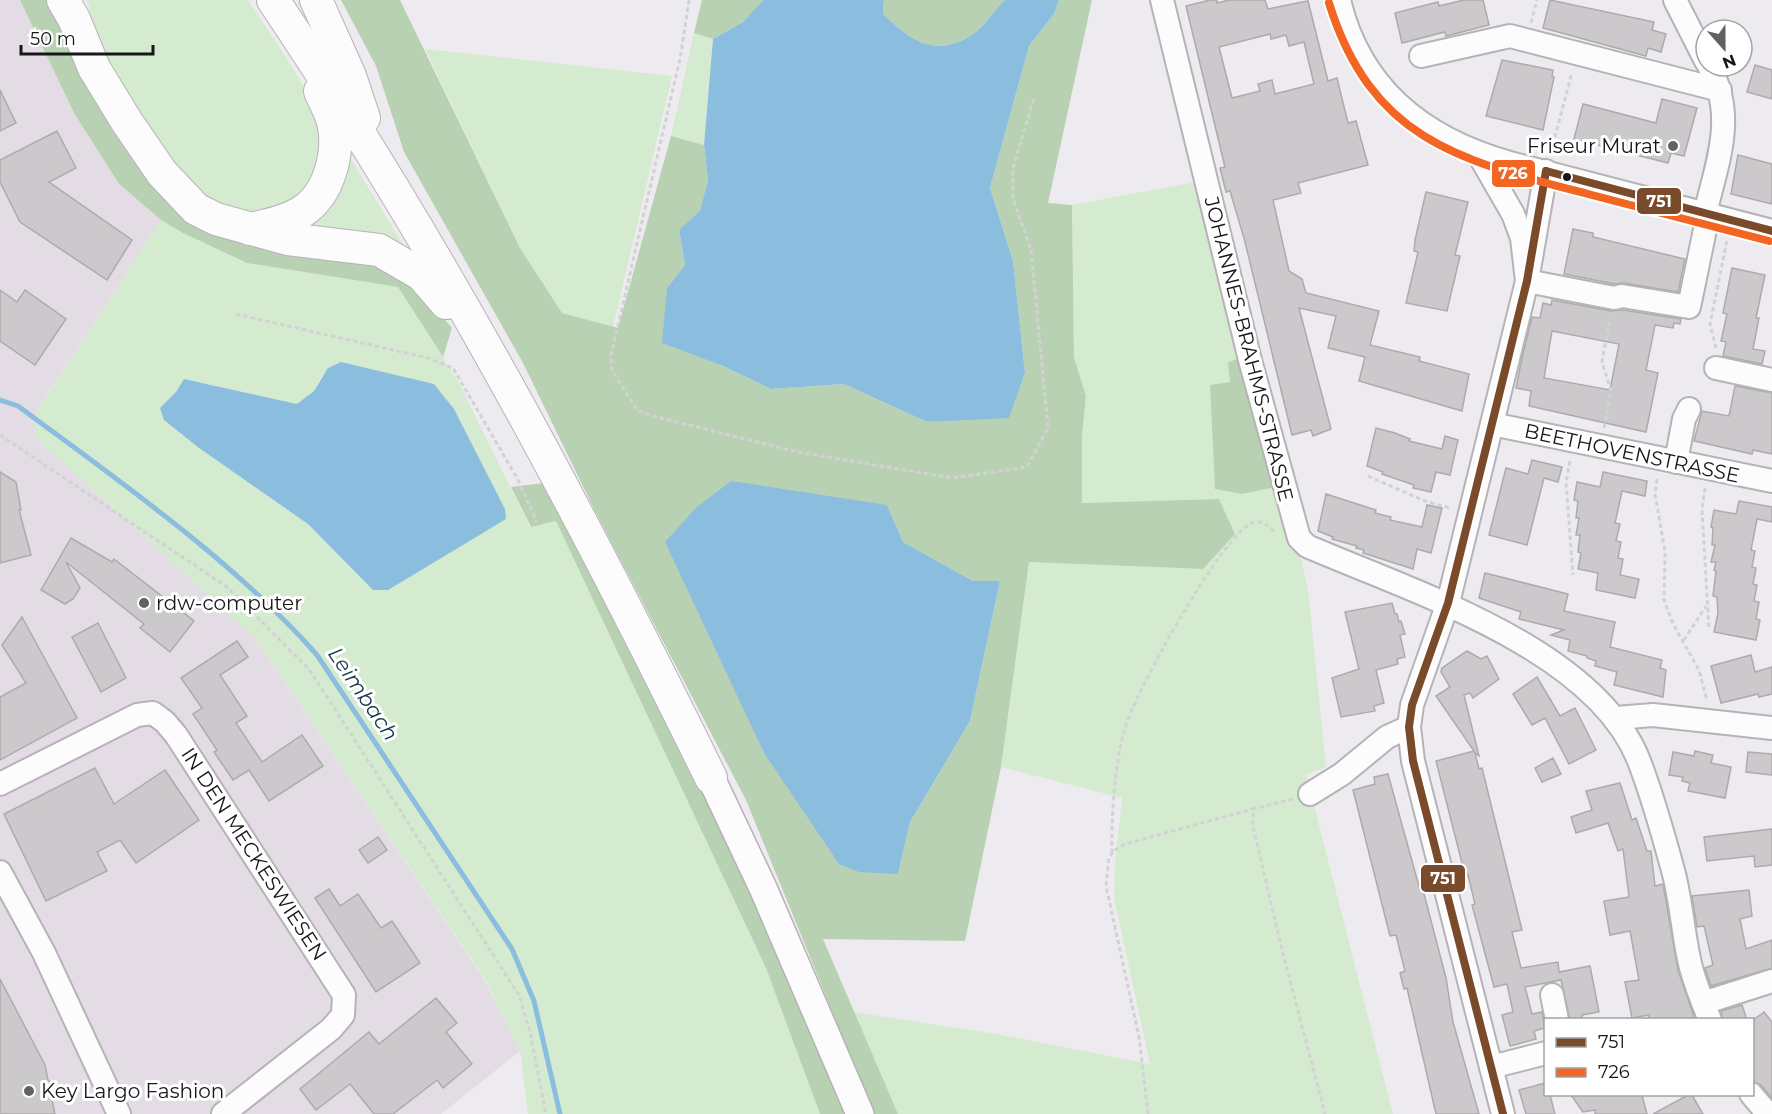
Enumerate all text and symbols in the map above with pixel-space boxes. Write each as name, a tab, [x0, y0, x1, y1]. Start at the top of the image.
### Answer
scale bar	[21, 18, 153, 56]
north arrow	[1694, 18, 1754, 78]
text: 50 m	[30, 28, 76, 50]
text: N	[1720, 50, 1739, 73]
place label: Friseur Murat	[1527, 134, 1661, 158]
marker: Friseur Murat	[1666, 139, 1680, 153]
line badge: 726	[1491, 159, 1536, 188]
text: 726	[1498, 164, 1528, 183]
unlabelled marker	[1561, 171, 1573, 183]
line badge: 751	[1636, 187, 1682, 215]
text: 751	[1646, 192, 1672, 211]
street label: JOHANNES-BRAHMS-STRASSE	[1199, 193, 1299, 504]
street label: BEETHOVENSTRASSE	[1522, 418, 1742, 488]
place label: rdw-computer	[156, 591, 302, 615]
marker: rdw-computer	[137, 596, 151, 610]
water label: Leimbach	[323, 642, 404, 745]
street label: IN DEN MECKESWIESEN	[176, 743, 332, 965]
line badge: 751	[1420, 864, 1466, 893]
text: 751	[1430, 869, 1456, 888]
legend	[1544, 1018, 1754, 1096]
text: 751	[1598, 1031, 1625, 1053]
text: 726	[1598, 1061, 1630, 1083]
place label: Key Largo Fashion	[41, 1079, 224, 1103]
marker: Key Largo Fashion	[22, 1084, 36, 1098]

